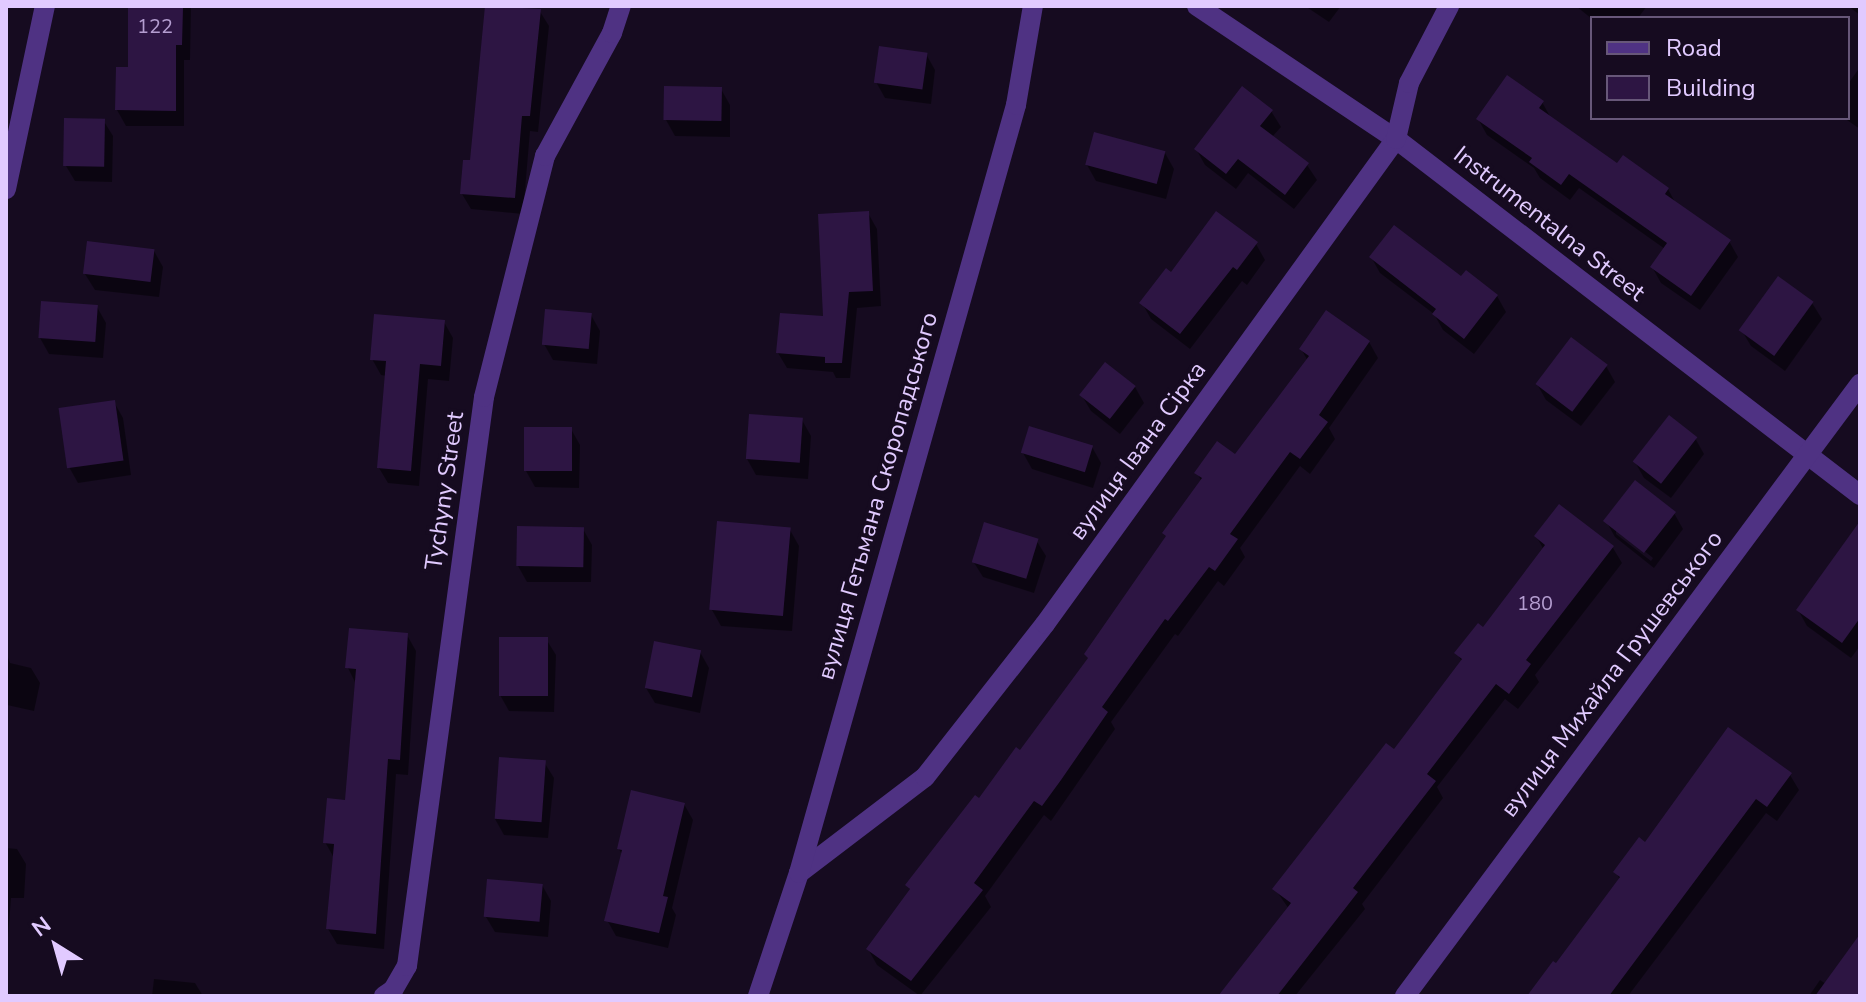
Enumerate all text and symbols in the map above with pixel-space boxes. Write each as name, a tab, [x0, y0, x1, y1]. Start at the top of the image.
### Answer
house number: 122	[137, 14, 173, 38]
legend	[1590, 16, 1850, 120]
text: Road	[1666, 32, 1722, 64]
text: Building	[1666, 72, 1756, 104]
street label: Instrumentalna Street	[1448, 140, 1650, 308]
street label: вулиця Гетьмана Скоропадського	[812, 309, 944, 683]
street label: вулиця Івана Сірка	[1064, 356, 1212, 546]
street label: Tychyny Street	[420, 410, 470, 572]
street label: вулиця Михайла Грушевського	[1495, 525, 1729, 823]
house number: 180	[1517, 591, 1553, 615]
north arrow	[16, 906, 96, 986]
text: N	[26, 910, 57, 944]

